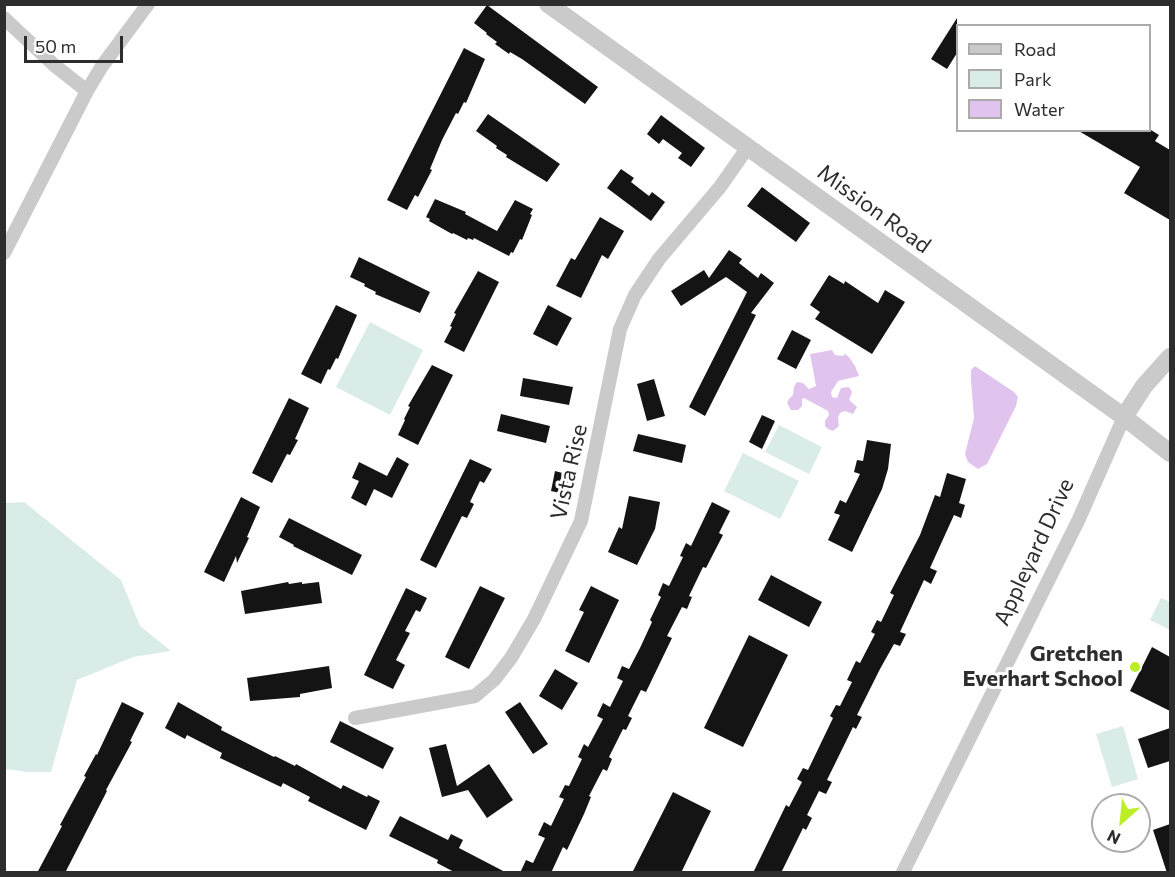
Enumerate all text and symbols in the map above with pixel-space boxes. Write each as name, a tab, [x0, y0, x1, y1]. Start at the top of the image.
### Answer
scale bar	[27, 24, 126, 62]
legend	[956, 24, 1151, 132]
text: 50 m	[35, 35, 76, 57]
text: Road	[1014, 38, 1056, 60]
text: Park	[1014, 68, 1052, 90]
text: Water	[1014, 98, 1065, 120]
street label: Mission Road	[812, 159, 936, 259]
street label: Vista Rise	[545, 422, 593, 522]
street label: Appleyard Drive	[988, 474, 1080, 630]
place label: Gretchen Everhart School	[962, 641, 1123, 692]
marker: Gretchen Everhart School	[1128, 660, 1142, 674]
north arrow	[1091, 793, 1151, 853]
text: N	[1104, 827, 1123, 849]

